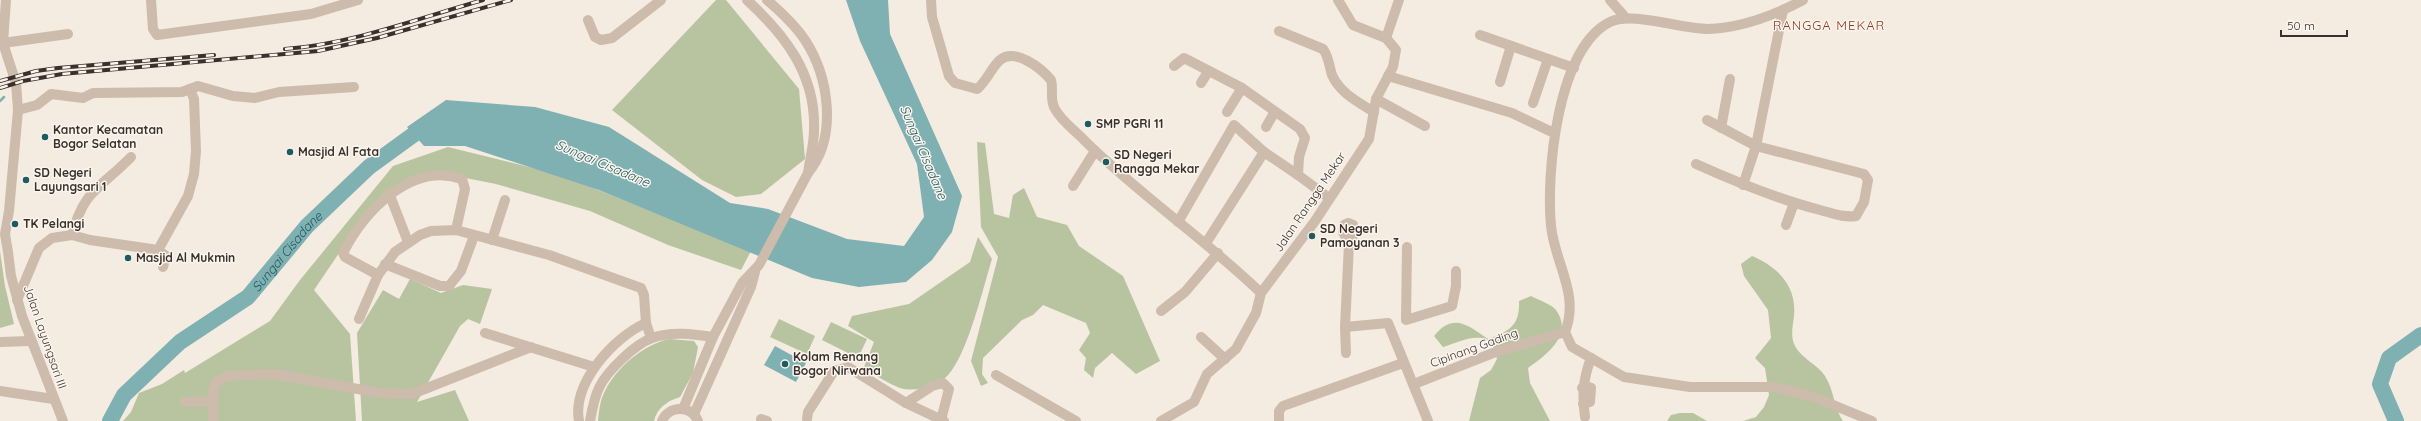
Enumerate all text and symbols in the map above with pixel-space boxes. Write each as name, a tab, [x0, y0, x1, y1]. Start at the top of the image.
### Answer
scale bar	[2281, 12, 2347, 38]
district label: RANGGA MEKAR	[1773, 17, 1885, 33]
text: 50 m	[2287, 18, 2315, 33]
water label: Sungai Cisadane	[897, 103, 951, 202]
place label: SMP PGRI 11	[1096, 116, 1163, 131]
marker: SMP PGRI 11	[1083, 119, 1093, 129]
place label: Kantor Kecamatan Bogor Selatan	[53, 122, 163, 151]
marker: Kantor Kecamatan Bogor Selatan	[40, 132, 50, 142]
water label: Sungai Cisadane	[554, 136, 653, 190]
place label: Masjid Al Fata	[298, 144, 379, 159]
marker: Masjid Al Fata	[285, 147, 295, 157]
place label: SD Negeri Rangga Mekar	[1114, 147, 1200, 176]
street label: Jalan Rangga Mekar	[1271, 149, 1349, 254]
marker: SD Negeri Rangga Mekar	[1101, 157, 1111, 167]
place label: SD Negeri Layungsari 1	[34, 165, 107, 194]
marker: SD Negeri Layungsari 1	[21, 175, 31, 185]
water label: Sungai Cisadane	[248, 207, 326, 295]
place label: TK Pelangi	[23, 216, 85, 231]
marker: TK Pelangi	[10, 219, 20, 229]
place label: SD Negeri Pamoyanan 3	[1320, 221, 1400, 250]
marker: SD Negeri Pamoyanan 3	[1307, 231, 1317, 241]
place label: Masjid Al Mukmin	[136, 250, 235, 265]
marker: Masjid Al Mukmin	[123, 253, 133, 263]
street label: Jalan Layungsari III	[21, 283, 70, 391]
street label: Cipinang Gading	[1428, 325, 1520, 370]
place label: Kolam Renang Bogor Nirwana	[793, 349, 881, 378]
marker: Kolam Renang Bogor Nirwana	[780, 359, 790, 369]

